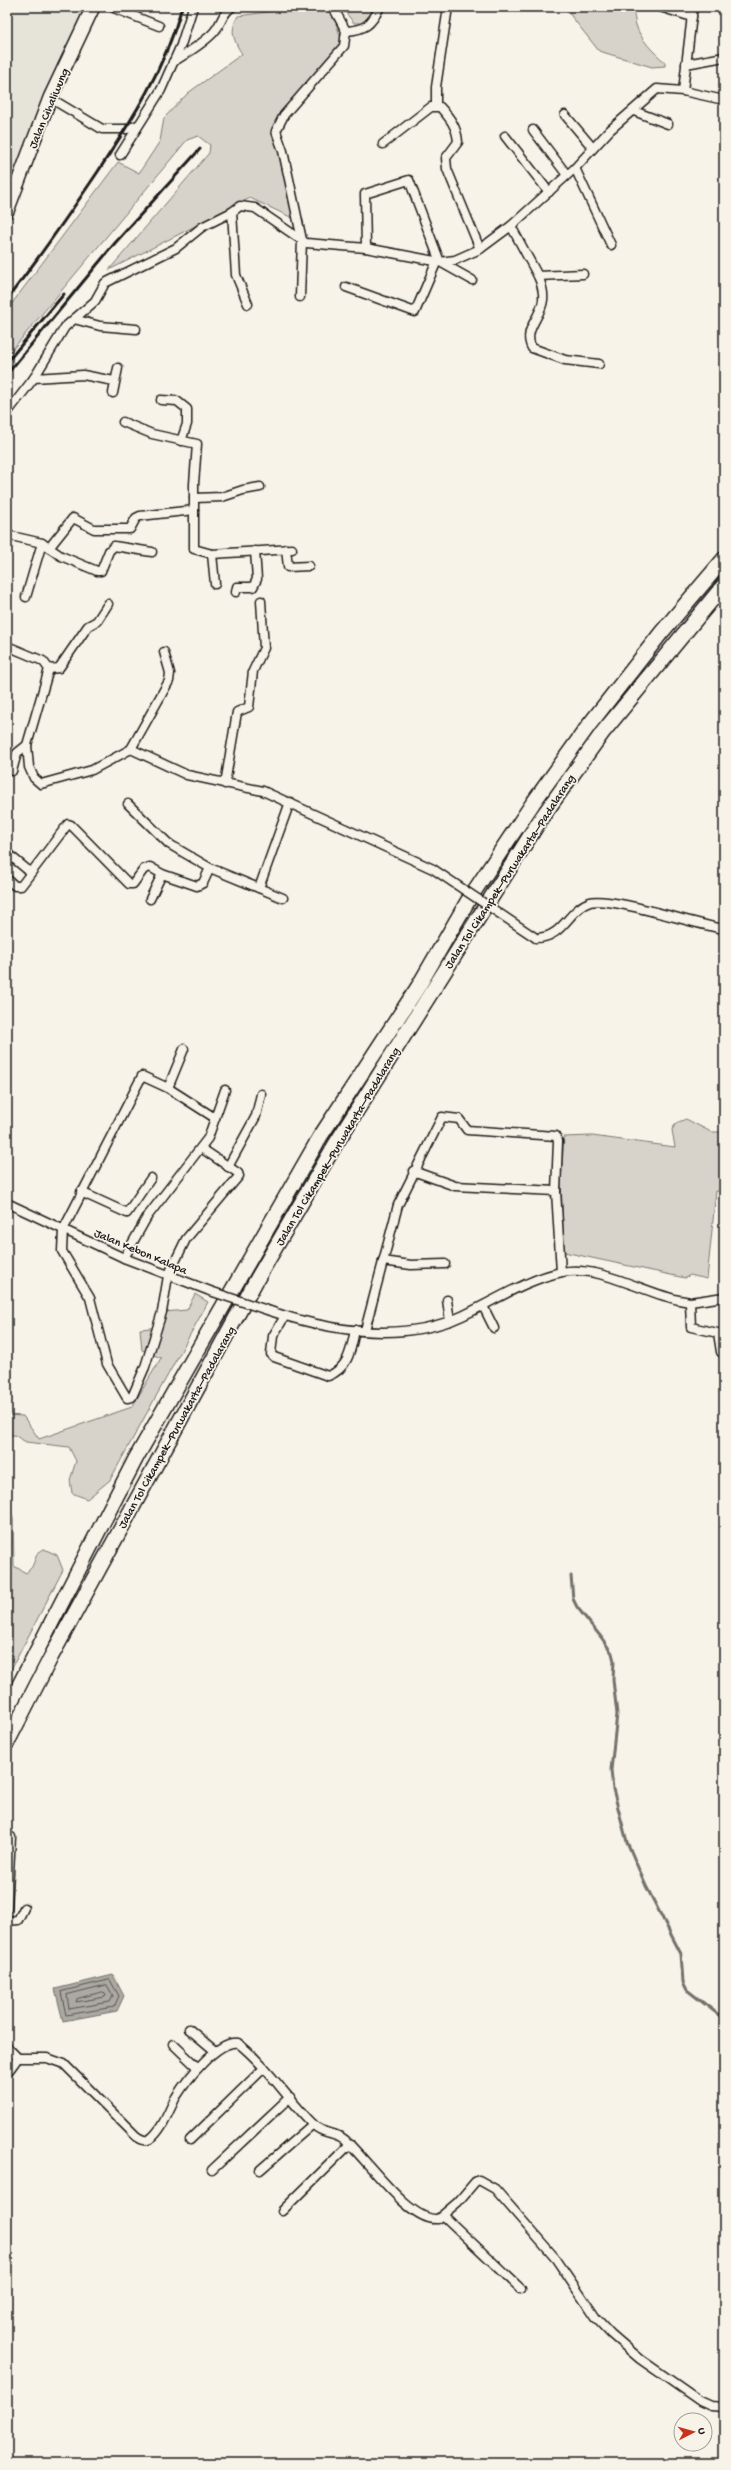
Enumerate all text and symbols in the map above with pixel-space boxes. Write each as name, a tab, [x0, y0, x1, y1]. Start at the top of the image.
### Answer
street label: Jalan Cihaliwung	[27, 66, 73, 151]
street label: Jalan Tol Cikampek–Purwakarta–Padalarang	[442, 772, 579, 972]
street label: Jalan Tol Cikampek–Purwakarta–Padalarang	[274, 1045, 404, 1249]
street label: Jalan Kebon Kalapa	[91, 1227, 189, 1279]
street label: Jalan Tol Cikampek–Purwakarta–Padalarang	[116, 1324, 239, 1532]
north arrow	[673, 2412, 713, 2452]
text: U	[695, 2427, 707, 2436]

